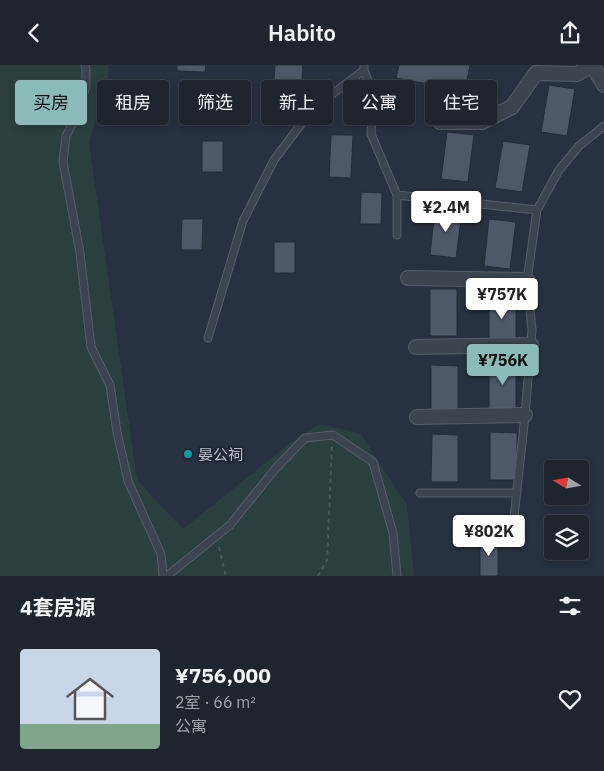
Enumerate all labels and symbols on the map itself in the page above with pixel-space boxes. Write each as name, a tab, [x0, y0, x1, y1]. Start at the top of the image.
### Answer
pin: ¥2.4M	[411, 191, 481, 233]
pin: ¥757K	[467, 277, 537, 320]
pin: ¥756K	[468, 343, 538, 386]
place label: 晏公祠	[198, 445, 243, 464]
marker: 晏公祠	[182, 448, 194, 460]
north arrow	[544, 460, 589, 505]
pin: ¥802K	[454, 515, 524, 557]

